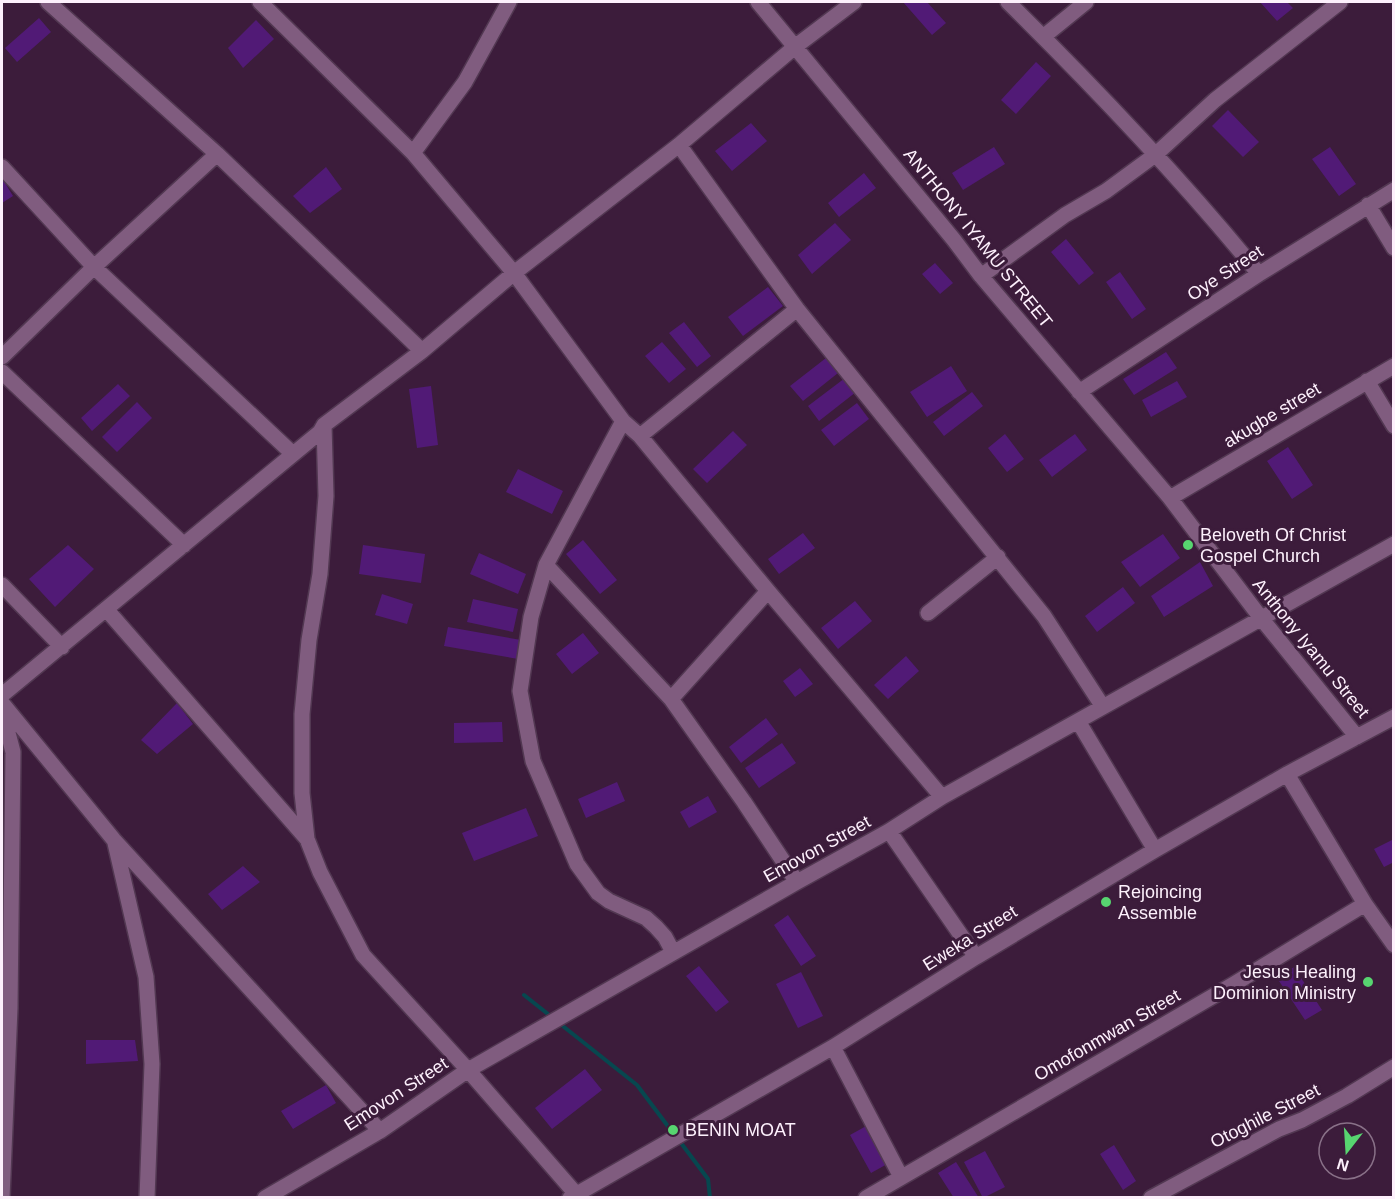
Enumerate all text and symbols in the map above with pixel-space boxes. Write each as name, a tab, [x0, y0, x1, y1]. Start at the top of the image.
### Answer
street label: ANTHONY IYAMU STREET	[900, 145, 1056, 331]
street label: Oye Street	[1183, 241, 1267, 305]
street label: akugbe street	[1220, 378, 1324, 452]
place label: Beloveth Of Christ Gospel Church	[1200, 525, 1346, 566]
marker: Beloveth Of Christ Gospel Church	[1181, 538, 1195, 552]
street label: Anthony Iyamu Street	[1249, 574, 1373, 722]
street label: Emovon Street	[760, 811, 874, 887]
place label: Rejoincing Assemble	[1118, 882, 1202, 923]
marker: Rejoincing Assemble	[1099, 895, 1113, 909]
street label: Eweka Street	[919, 901, 1021, 975]
place label: Jesus Healing Dominion Ministry	[1213, 962, 1356, 1003]
marker: Jesus Healing Dominion Ministry	[1361, 975, 1375, 989]
street label: Omofonmwan Street	[1031, 985, 1183, 1085]
street label: Emovon Street	[341, 1053, 451, 1135]
street label: Otoghile Street	[1207, 1080, 1323, 1152]
place label: BENIN MOAT	[685, 1120, 796, 1140]
north arrow	[1317, 1121, 1377, 1181]
marker: BENIN MOAT	[666, 1123, 680, 1137]
text: N	[1335, 1155, 1351, 1175]

